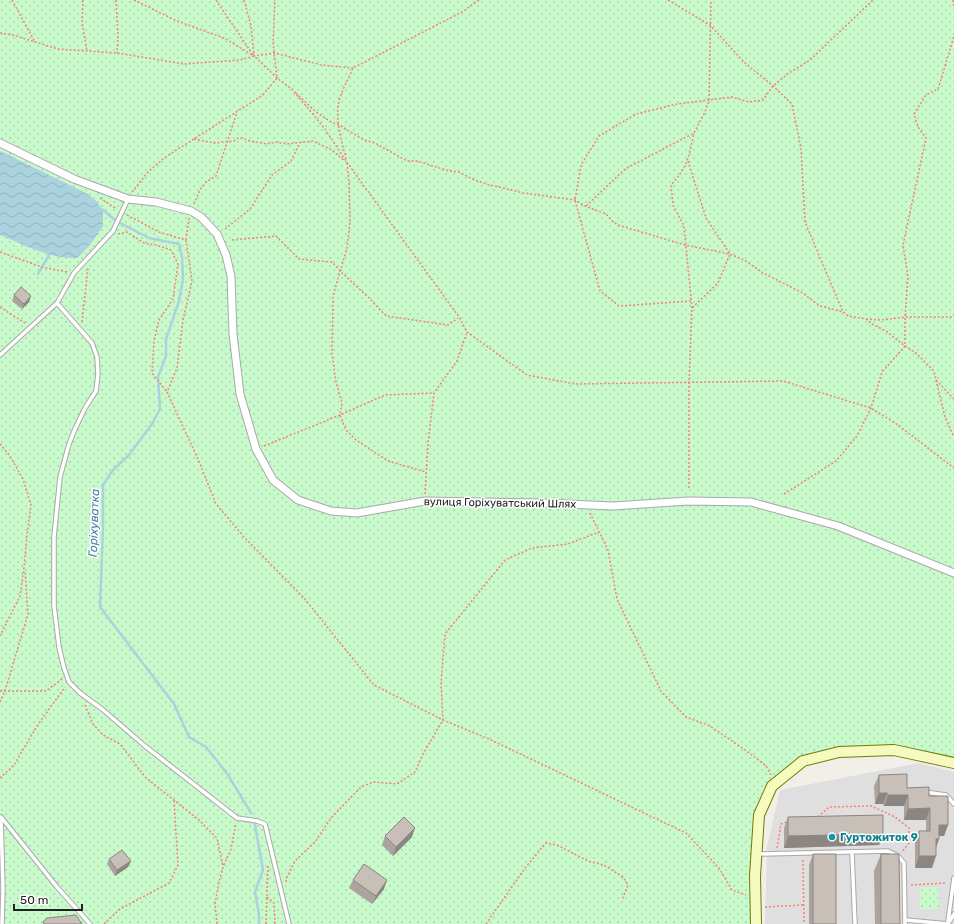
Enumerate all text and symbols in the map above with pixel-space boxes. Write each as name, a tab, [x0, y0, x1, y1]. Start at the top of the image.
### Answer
water label: Горіхуватка	[86, 489, 102, 557]
street label: вулиця Горіхуватський Шлях	[424, 495, 576, 511]
place label: Гуртожиток 9	[840, 831, 918, 844]
marker: Гуртожиток 9	[827, 832, 837, 842]
scale bar	[14, 886, 82, 912]
text: 50 m	[20, 893, 48, 907]

